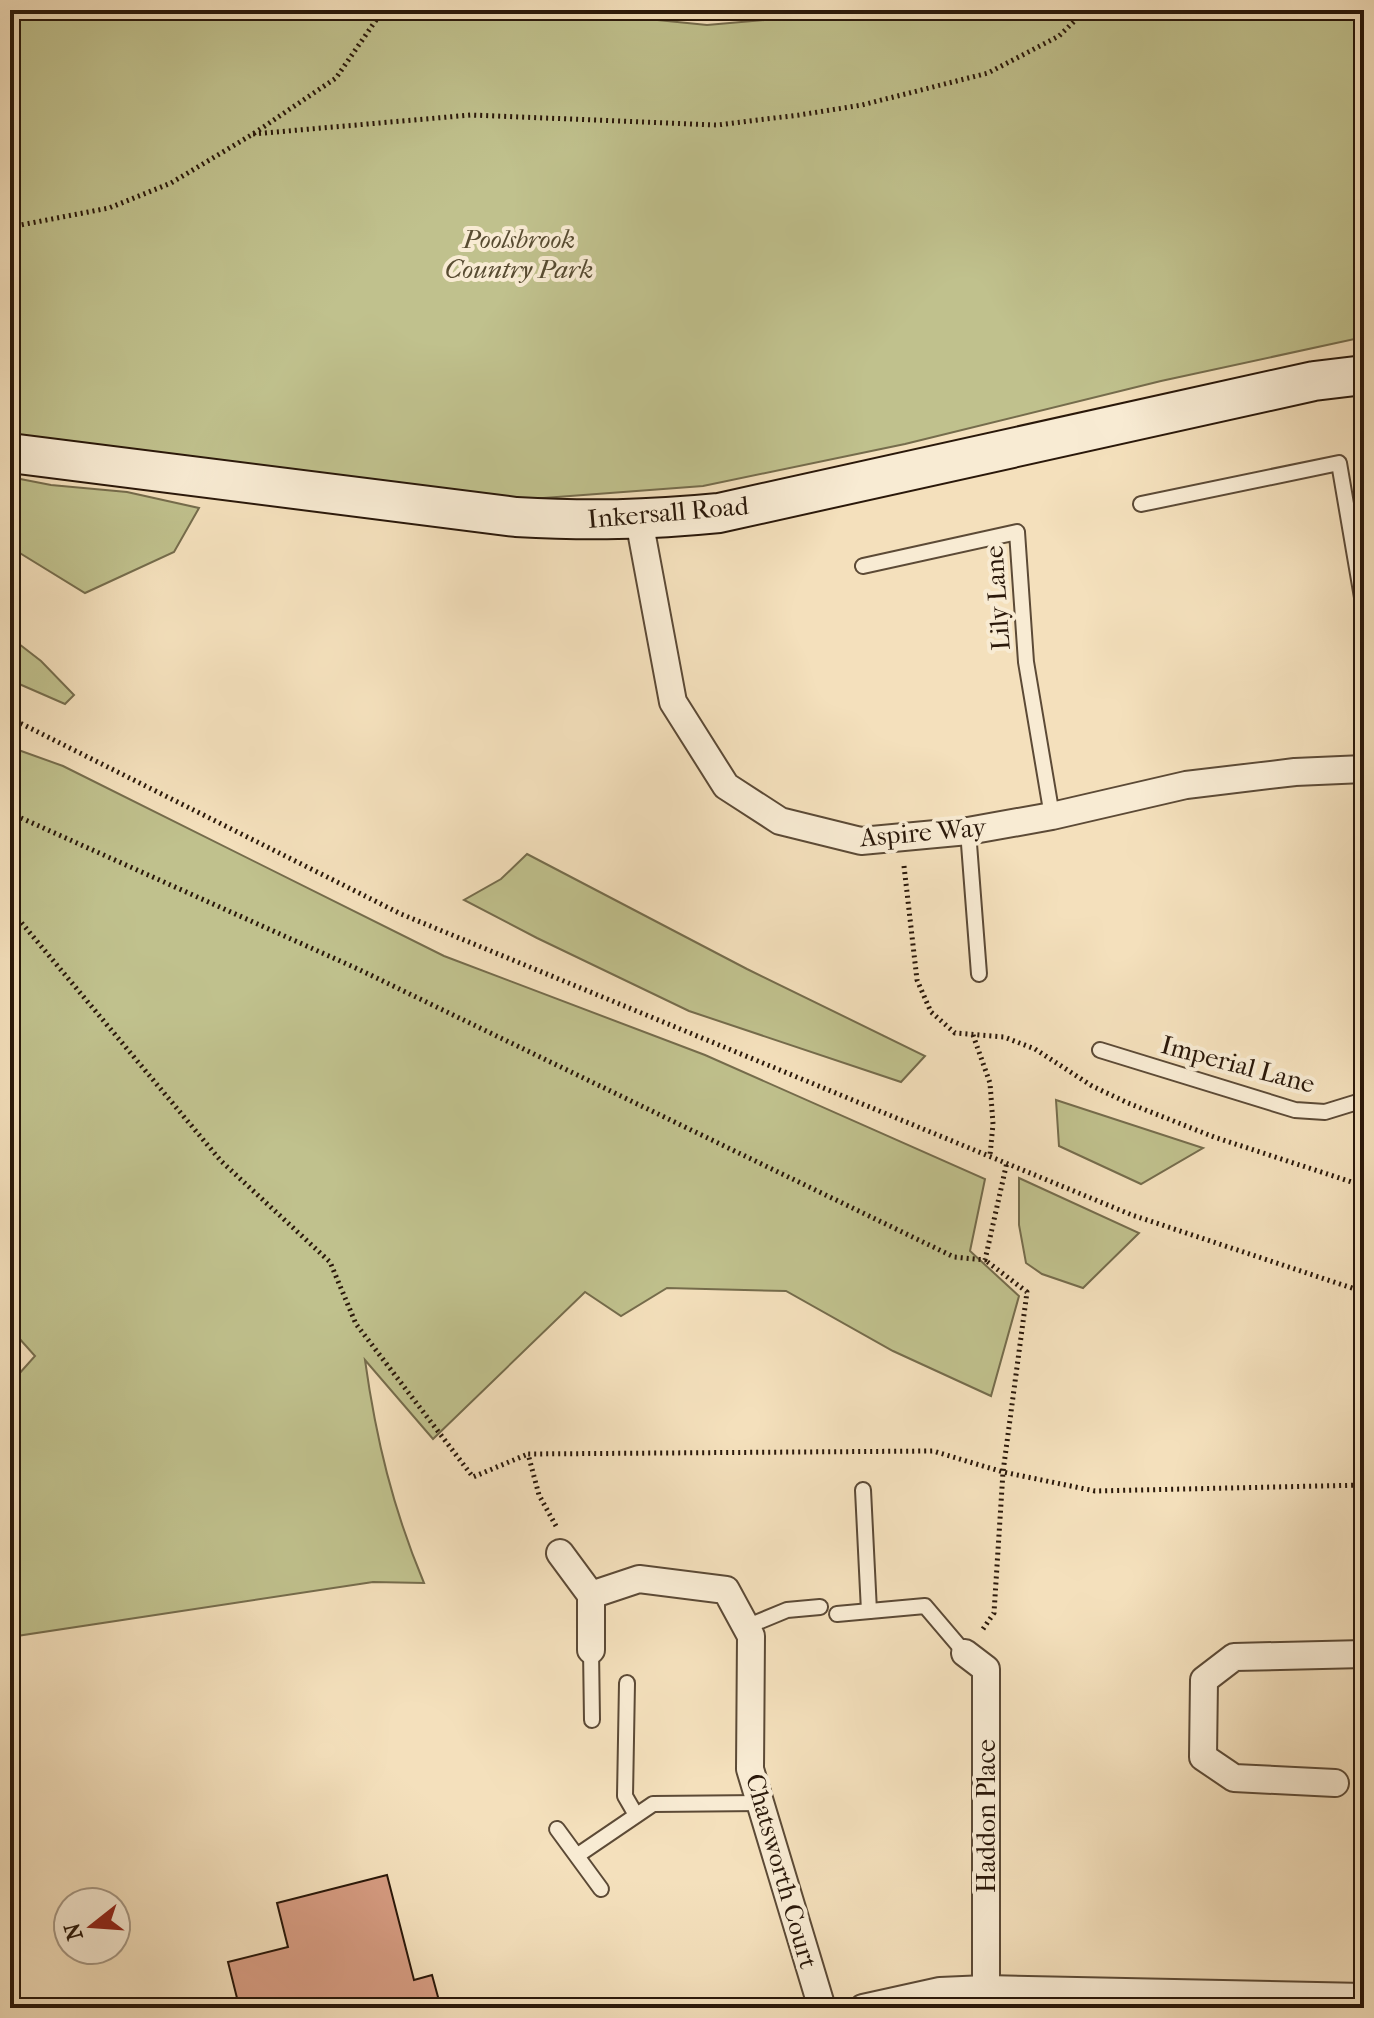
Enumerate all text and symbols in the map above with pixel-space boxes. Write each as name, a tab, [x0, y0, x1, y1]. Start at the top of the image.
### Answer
park label: Poolsbrook Country Park	[445, 224, 593, 285]
street label: Inkersall Road	[586, 490, 751, 535]
street label: Lily Lane	[978, 544, 1017, 651]
street label: Aspire Way	[858, 811, 989, 854]
street label: Imperial Lane	[1158, 1029, 1318, 1100]
street label: Haddon Place	[971, 1739, 1002, 1893]
street label: Chatsworth Court	[739, 1770, 824, 1973]
north arrow	[52, 1886, 132, 1966]
text: N	[59, 1919, 89, 1943]

